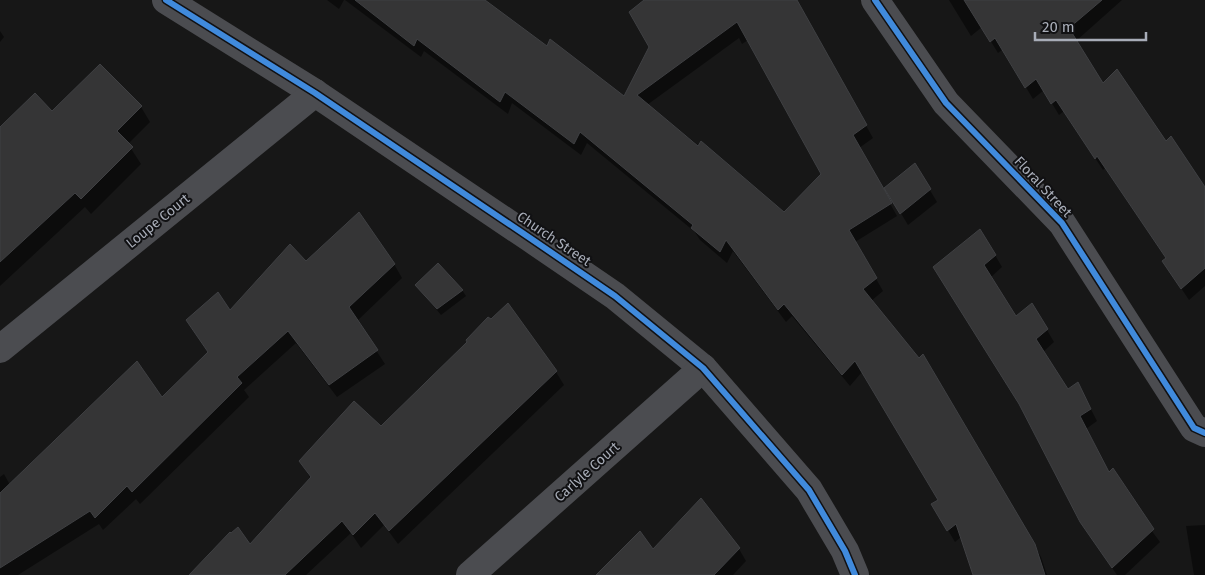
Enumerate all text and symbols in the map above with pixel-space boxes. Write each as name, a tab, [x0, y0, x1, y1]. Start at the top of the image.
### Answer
scale bar	[1035, 10, 1146, 42]
text: 20 m	[1042, 18, 1075, 36]
street label: Floral Street	[1010, 153, 1076, 222]
street label: Loupe Court	[123, 190, 194, 252]
street label: Church Street	[514, 208, 595, 271]
street label: Carlyle Court	[551, 438, 624, 506]

